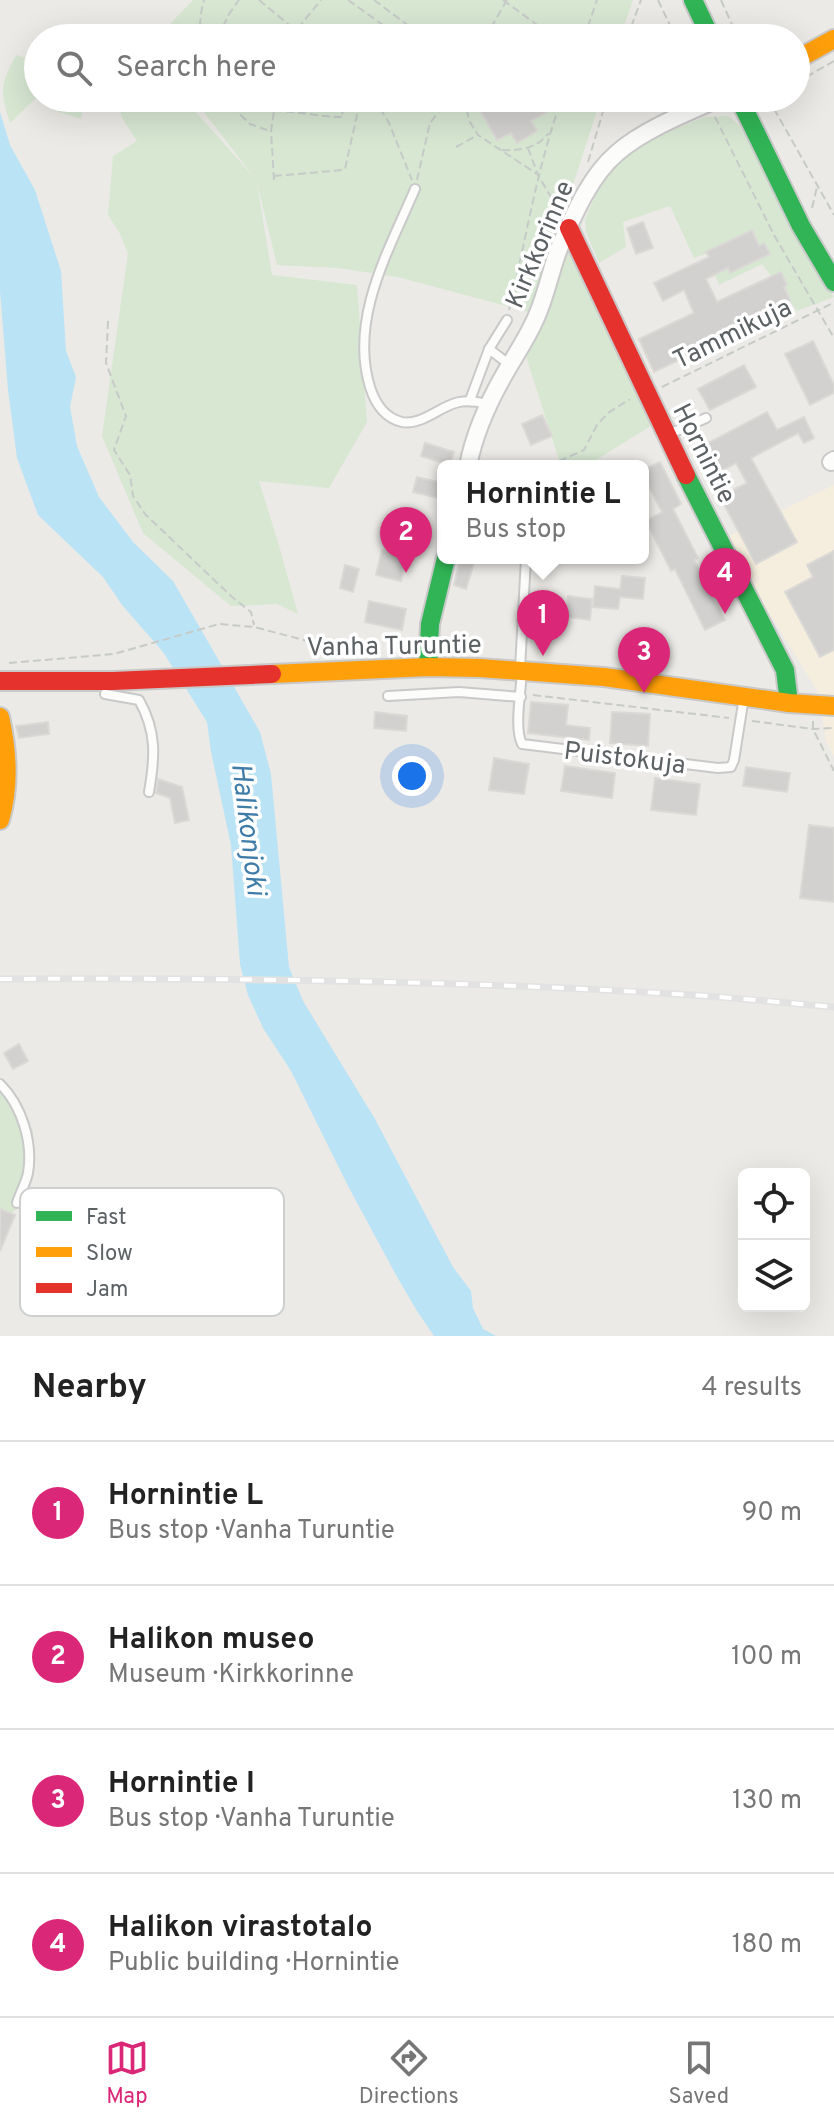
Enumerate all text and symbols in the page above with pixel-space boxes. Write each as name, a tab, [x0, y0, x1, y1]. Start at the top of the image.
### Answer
search box	[24, 24, 810, 112]
icon: search	[52, 46, 96, 90]
text: Search here	[116, 50, 276, 87]
street label: Kirkkorinne	[500, 176, 583, 314]
street label: Tammikuja	[668, 292, 798, 378]
street label: Hornintie	[664, 399, 742, 510]
popup	[437, 460, 649, 564]
text: Hornintie L	[466, 477, 620, 514]
pin: 2	[380, 507, 432, 573]
text: Bus stop	[466, 514, 566, 547]
pin: 4	[699, 548, 751, 614]
pin: 1	[517, 590, 569, 656]
pin: 3	[618, 627, 670, 693]
street label: Vanha Turuntie	[306, 629, 482, 666]
street label: Puistokuja	[562, 736, 687, 783]
your location	[392, 756, 432, 796]
water label: Halikonjoki	[221, 761, 273, 900]
map controls	[738, 1168, 810, 1312]
button: locate	[738, 1168, 810, 1240]
legend	[20, 1188, 284, 1316]
text: Fast	[86, 1205, 127, 1232]
button: layers	[738, 1240, 810, 1312]
text: Slow	[86, 1241, 133, 1268]
text: Jam	[86, 1277, 129, 1304]
text: Nearby	[32, 1367, 147, 1410]
text: 4 results	[701, 1372, 802, 1405]
text: Hornintie L	[108, 1478, 263, 1515]
text: 1	[53, 1497, 63, 1530]
text: 90 m	[742, 1497, 802, 1530]
text: Bus stop · Vanha Turuntie	[108, 1515, 395, 1548]
text: Halikon museo	[108, 1622, 314, 1659]
text: 2	[50, 1641, 66, 1674]
text: 100 m	[731, 1641, 802, 1674]
text: Museum · Kirkkorinne	[108, 1659, 354, 1692]
text: Hornintie I	[108, 1766, 255, 1803]
text: 3	[50, 1785, 66, 1818]
text: 130 m	[732, 1785, 802, 1818]
text: Bus stop · Vanha Turuntie	[108, 1803, 395, 1836]
text: Halikon virastotalo	[108, 1910, 372, 1947]
text: 4	[50, 1929, 66, 1962]
text: 180 m	[732, 1929, 802, 1962]
text: Public building · Hornintie	[108, 1947, 400, 1980]
tab: Map	[105, 2036, 149, 2111]
tab: Directions	[359, 2036, 459, 2111]
tab: Saved	[669, 2036, 729, 2111]

